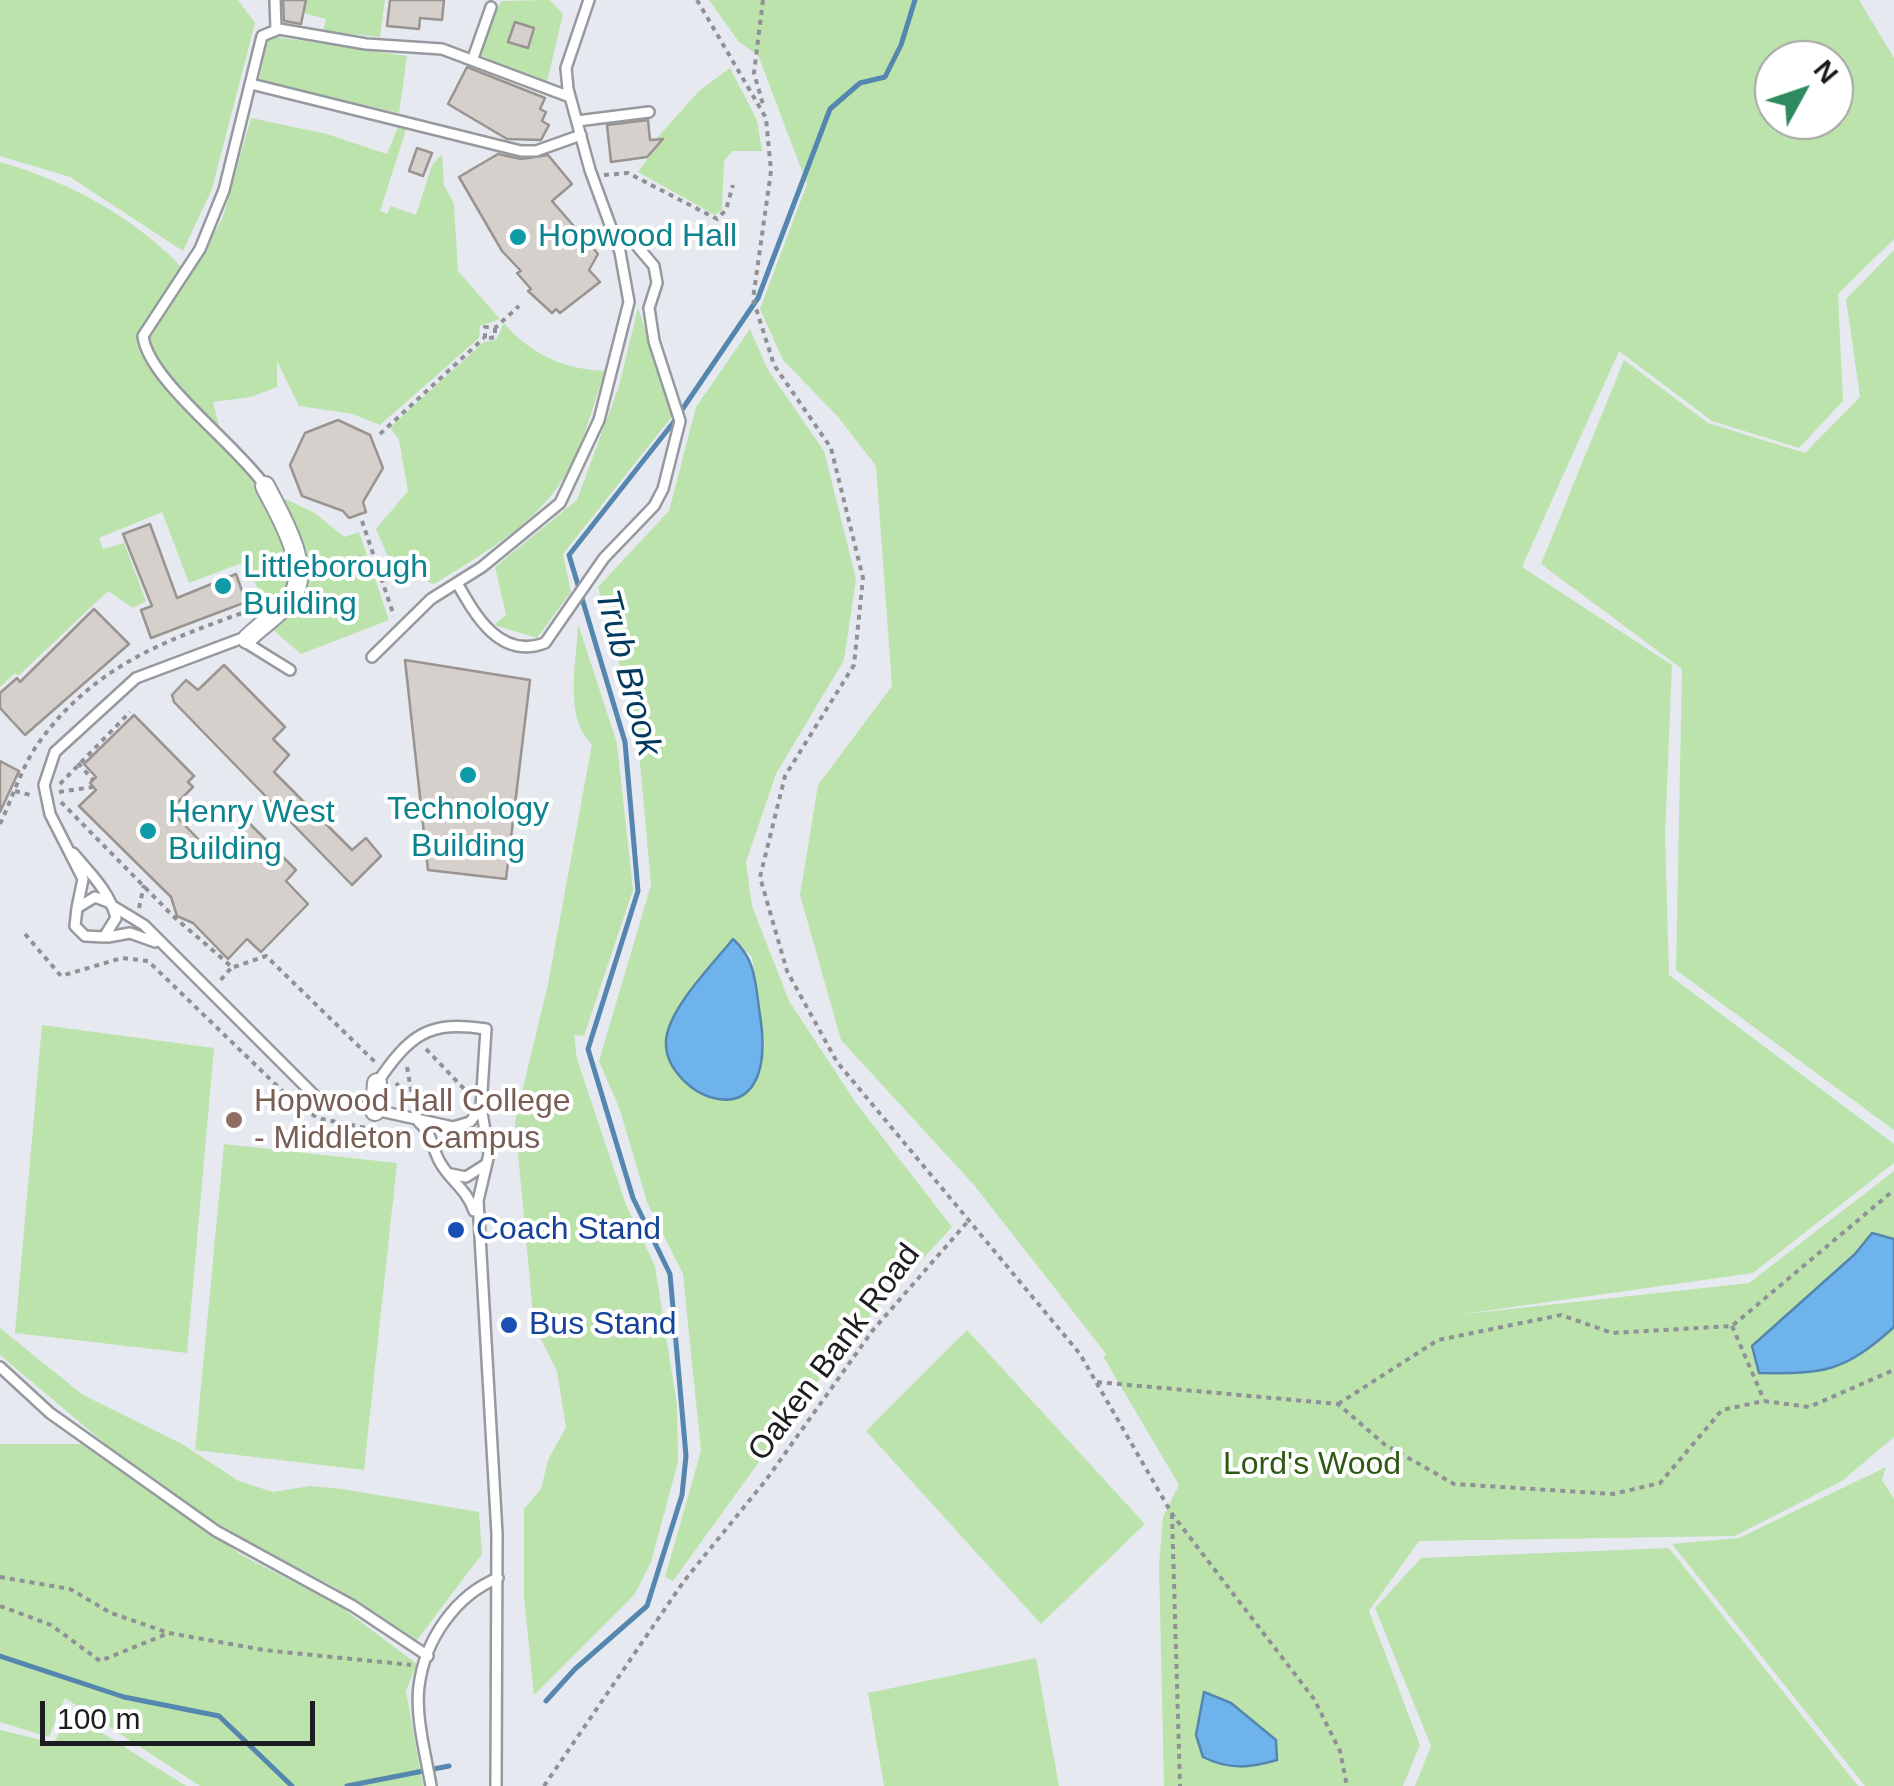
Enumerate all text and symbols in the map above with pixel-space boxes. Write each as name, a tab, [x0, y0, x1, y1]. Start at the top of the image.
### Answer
north arrow	[1754, 40, 1854, 140]
text: N	[1807, 54, 1844, 89]
place label: Hopwood Hall	[538, 218, 737, 256]
marker: Hopwood Hall	[507, 226, 529, 248]
place label: Littleborough Building	[243, 549, 428, 624]
marker: Littleborough Building	[212, 575, 234, 597]
water label: Trub Brook	[585, 585, 669, 761]
marker: Technology Building	[457, 764, 479, 786]
place label: Technology Building	[387, 791, 549, 866]
place label: Henry West Building	[168, 794, 335, 869]
marker: Henry West Building	[137, 820, 159, 842]
place label: Hopwood Hall College - Middleton Campus	[254, 1083, 571, 1158]
marker: Hopwood Hall College - Middleton Campus	[223, 1109, 245, 1131]
place label: Coach Stand	[476, 1211, 661, 1249]
marker: Coach Stand	[445, 1219, 467, 1241]
street label: Oaken Bank Road	[741, 1237, 929, 1469]
place label: Bus Stand	[529, 1306, 677, 1344]
marker: Bus Stand	[498, 1314, 520, 1336]
park label: Lord's Wood	[1223, 1446, 1401, 1484]
scale bar	[45, 1681, 320, 1743]
text: 100 m	[57, 1702, 140, 1735]

